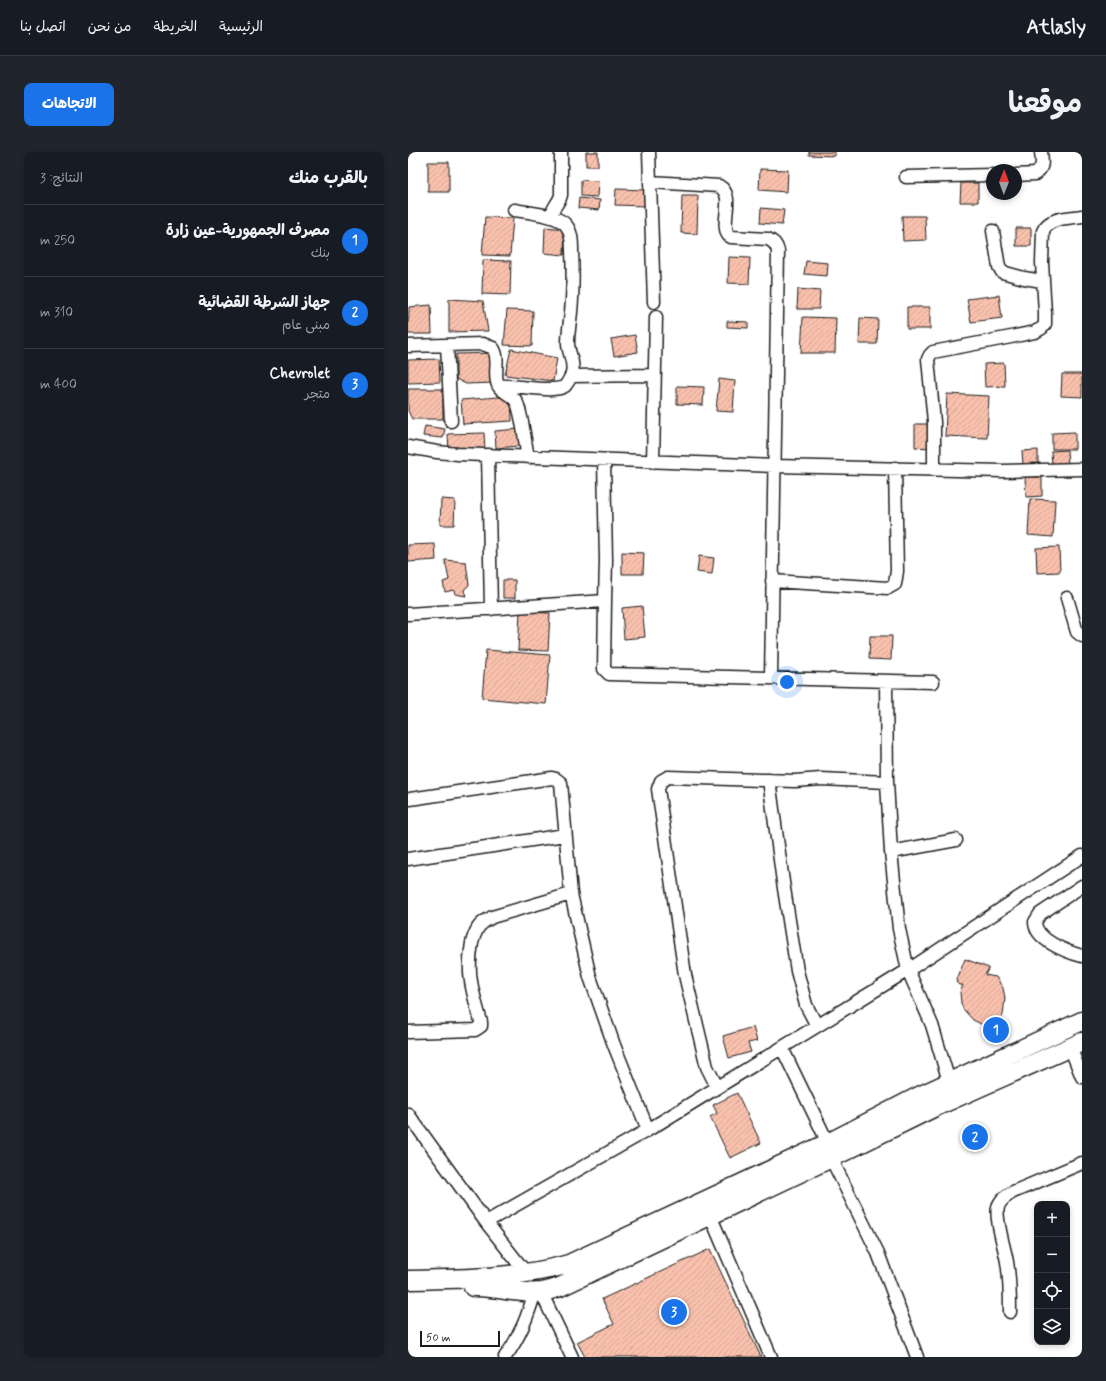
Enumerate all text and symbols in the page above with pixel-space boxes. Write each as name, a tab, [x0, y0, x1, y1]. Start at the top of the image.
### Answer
text: Atlasly	[1027, 15, 1086, 40]
text: اتصل بنا	[20, 18, 66, 36]
text: من نحن	[88, 18, 131, 36]
text: الخريطة	[153, 18, 197, 36]
text: الرئيسية	[219, 18, 263, 36]
button: الاتجاهات	[24, 83, 114, 126]
text: موقعنا	[1008, 86, 1082, 123]
north arrow	[986, 164, 1022, 200]
text: بالقرب منك	[289, 167, 368, 189]
text: النتائج: 3	[40, 170, 83, 187]
text: مصرف الجمهورية-عين زارة	[166, 221, 330, 241]
text: 250 m	[40, 232, 75, 249]
text: 1	[352, 232, 358, 249]
text: بنك	[311, 245, 330, 262]
text: جهاز الشرطة القضائية	[198, 293, 330, 313]
text: 310 m	[40, 304, 73, 321]
text: 2	[352, 304, 358, 321]
text: مبنى عام	[282, 317, 330, 334]
text: Chevrolet	[269, 364, 330, 384]
text: 400 m	[40, 376, 77, 393]
text: 3	[352, 376, 358, 393]
text: متجر	[305, 386, 330, 403]
your location	[777, 672, 797, 692]
pin: 1	[983, 1015, 1009, 1045]
pin: 2	[962, 1122, 988, 1152]
map controls	[1034, 1201, 1070, 1345]
button: +	[1034, 1201, 1070, 1237]
button: −	[1034, 1237, 1070, 1273]
button: locate	[1034, 1273, 1070, 1309]
pin: 3	[661, 1297, 687, 1327]
button: layers	[1034, 1309, 1070, 1345]
scale bar	[420, 1329, 500, 1348]
text: 50 m	[426, 1331, 451, 1345]

